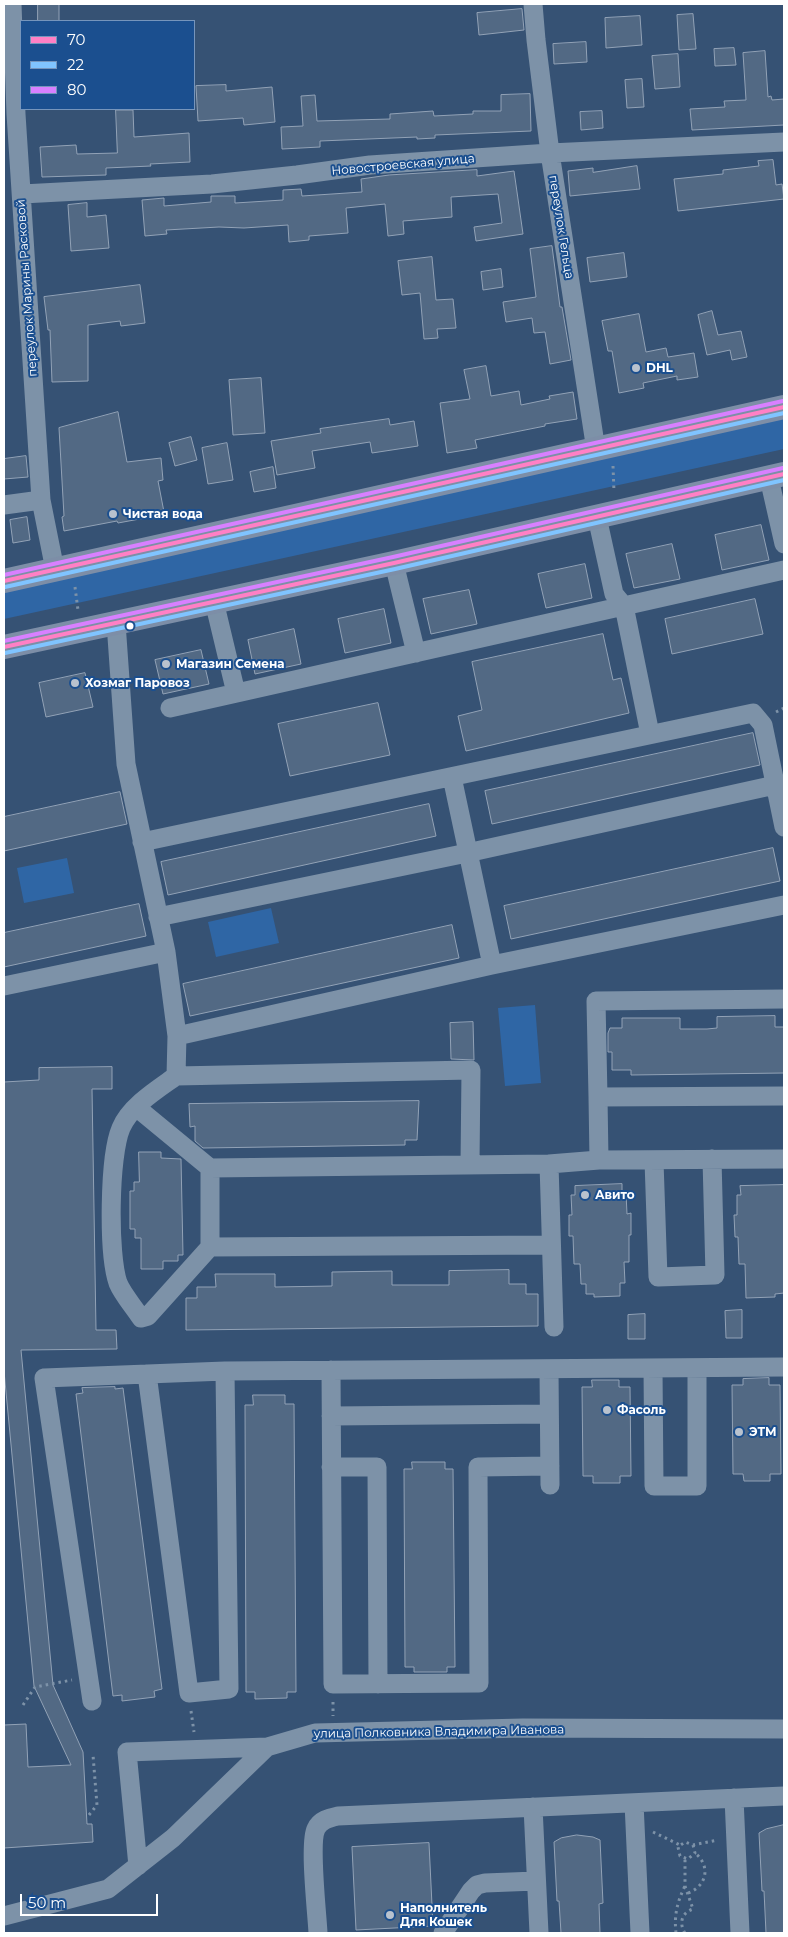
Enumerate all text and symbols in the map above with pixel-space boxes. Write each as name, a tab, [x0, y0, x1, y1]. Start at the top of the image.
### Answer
legend	[20, 20, 195, 110]
text: 70	[67, 30, 85, 49]
text: 22	[67, 55, 84, 74]
text: 80	[67, 80, 87, 99]
street label: Новостроевская улица	[331, 152, 475, 178]
street label: переулок Гельца	[546, 174, 576, 280]
street label: переулок Марины Расковой	[14, 199, 40, 377]
place label: DHL	[646, 361, 673, 375]
marker: DHL	[630, 362, 642, 374]
place label: Чистая вода	[123, 507, 203, 521]
marker: Чистая вода	[107, 508, 119, 520]
unlabelled marker	[125, 621, 135, 631]
place label: Магазин Семена	[176, 657, 284, 671]
marker: Магазин Семена	[160, 658, 172, 670]
place label: Хозмаг Паровоз	[85, 676, 190, 690]
marker: Хозмаг Паровоз	[69, 677, 81, 689]
place label: Авито	[595, 1188, 635, 1202]
marker: Авито	[579, 1189, 591, 1201]
place label: Фасоль	[617, 1403, 666, 1417]
marker: Фасоль	[601, 1404, 613, 1416]
place label: ЭТМ	[749, 1425, 777, 1439]
marker: ЭТМ	[733, 1426, 745, 1438]
street label: улица Полковника Владимира Иванова	[314, 1723, 564, 1741]
scale bar	[22, 1884, 160, 1916]
text: 50 m	[28, 1893, 66, 1912]
place label: Наполнитель Для Кошек	[400, 1901, 487, 1929]
marker: Наполнитель Для Кошек	[384, 1909, 396, 1921]

